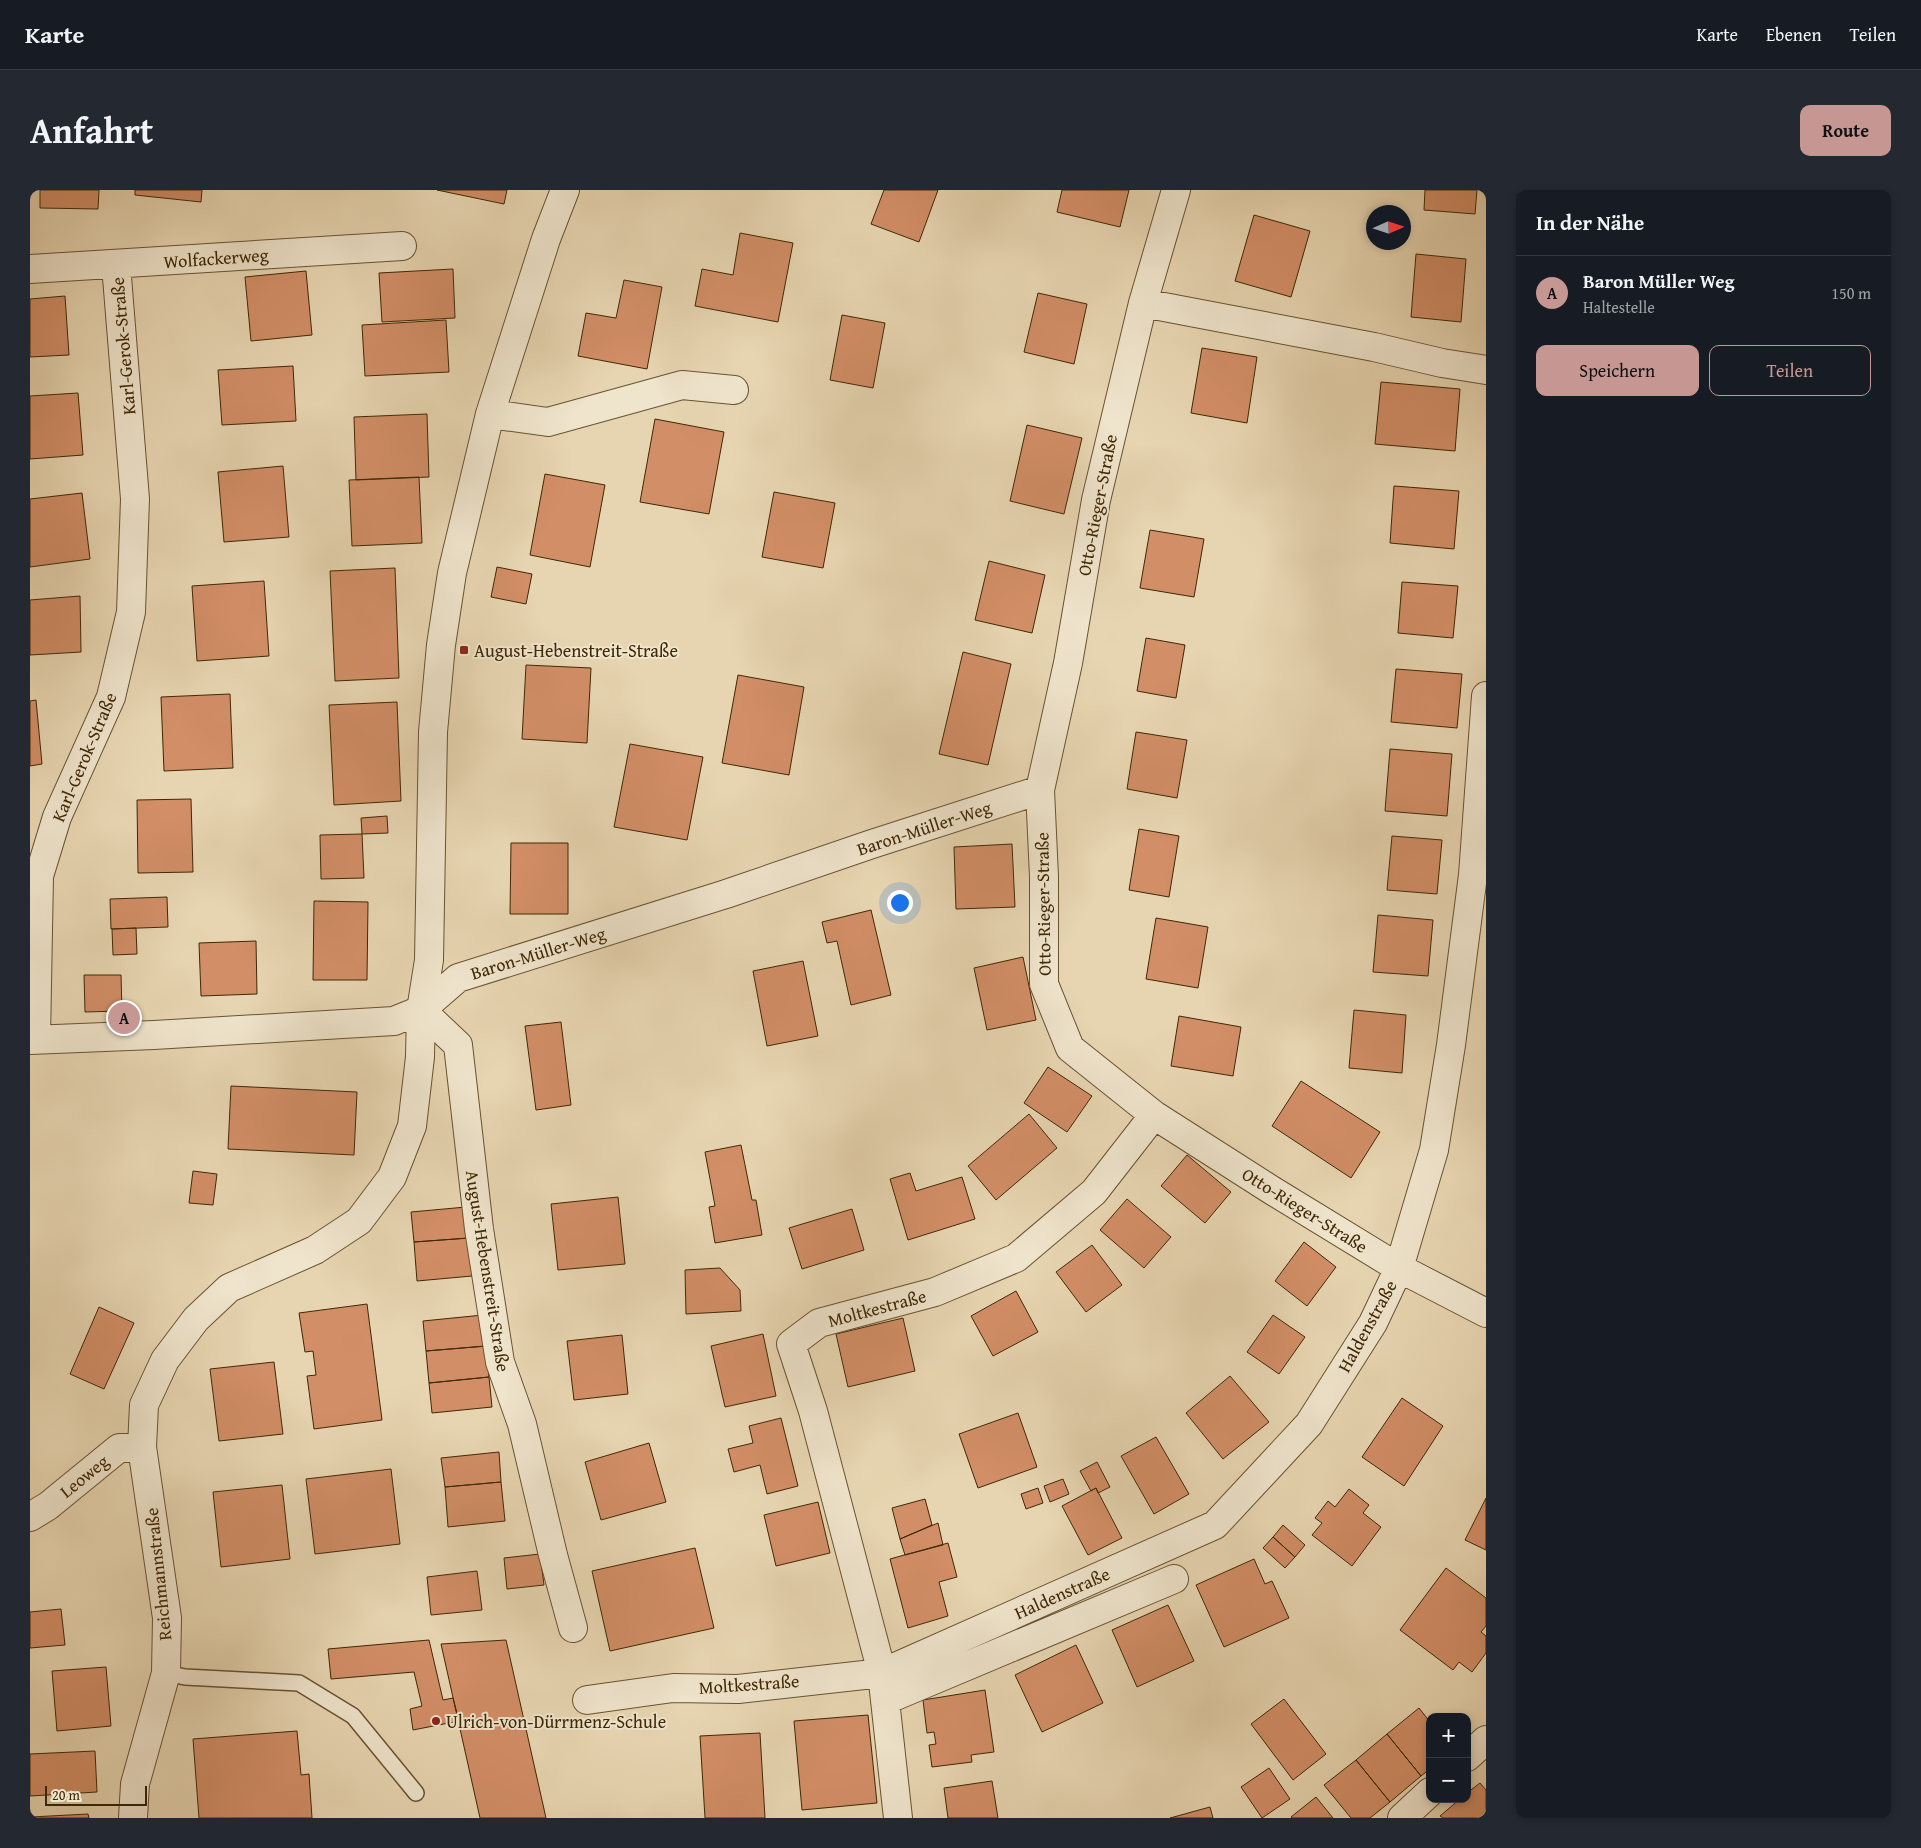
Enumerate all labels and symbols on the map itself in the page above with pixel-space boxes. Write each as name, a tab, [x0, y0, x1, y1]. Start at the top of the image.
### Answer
north arrow	[1366, 205, 1411, 250]
street label: Wolfackerweg	[163, 241, 270, 275]
street label: Karl-Gerok-Straße	[104, 276, 142, 416]
street label: Otto-Rieger-Straße	[1070, 432, 1124, 578]
place label: August-Hebenstreit-Straße	[474, 637, 678, 664]
marker: August-Hebenstreit-Straße	[458, 644, 470, 656]
street label: Karl-Gerok-Straße	[45, 688, 123, 826]
street label: Baron-Müller-Weg	[853, 794, 995, 862]
street label: Otto-Rieger-Straße	[1028, 832, 1058, 976]
your location	[887, 890, 913, 916]
street label: Baron-Müller-Weg	[467, 920, 609, 986]
pin: A	[108, 999, 140, 1037]
street label: Otto-Rieger-Straße	[1237, 1160, 1373, 1260]
street label: August-Hebenstreit-Straße	[459, 1168, 517, 1374]
street label: Haldenstraße	[1330, 1275, 1404, 1377]
street label: Moltkestraße	[825, 1282, 929, 1334]
street label: Leoweg	[54, 1448, 114, 1504]
street label: Reichmannstraße	[138, 1506, 178, 1642]
street label: Haldenstraße	[1010, 1560, 1114, 1626]
street label: Moltkestraße	[698, 1667, 800, 1701]
place label: Ulrich-von-Dürrmenz-Schule	[446, 1708, 666, 1735]
marker: Ulrich-von-Dürrmenz-Schule	[430, 1715, 442, 1727]
scale bar	[45, 1783, 148, 1806]

